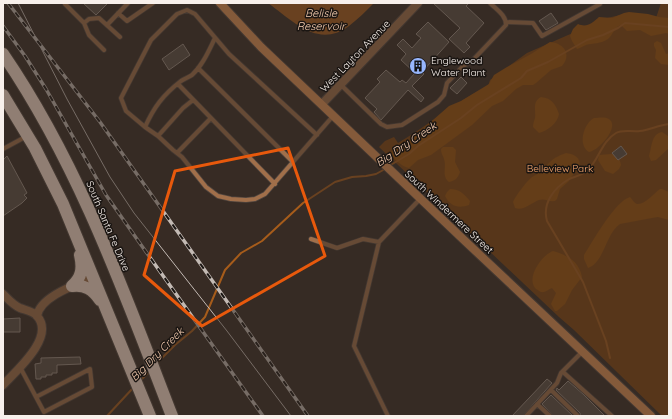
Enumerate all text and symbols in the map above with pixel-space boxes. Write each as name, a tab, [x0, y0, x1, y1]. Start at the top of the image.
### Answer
water label: Belisle Reservoir	[297, 6, 347, 33]
street label: West Layton Avenue	[317, 17, 393, 95]
place label: Englewood Water Plant	[431, 54, 486, 79]
building icon: Englewood Water Plant	[408, 56, 428, 76]
water label: Big Dry Creek	[373, 118, 440, 169]
park label: Belleview Park	[527, 162, 593, 175]
street label: South Windermere Street	[402, 168, 496, 257]
street label: South Santa Fe Drive	[83, 179, 133, 273]
water label: Big Dry Creek	[127, 323, 188, 384]

